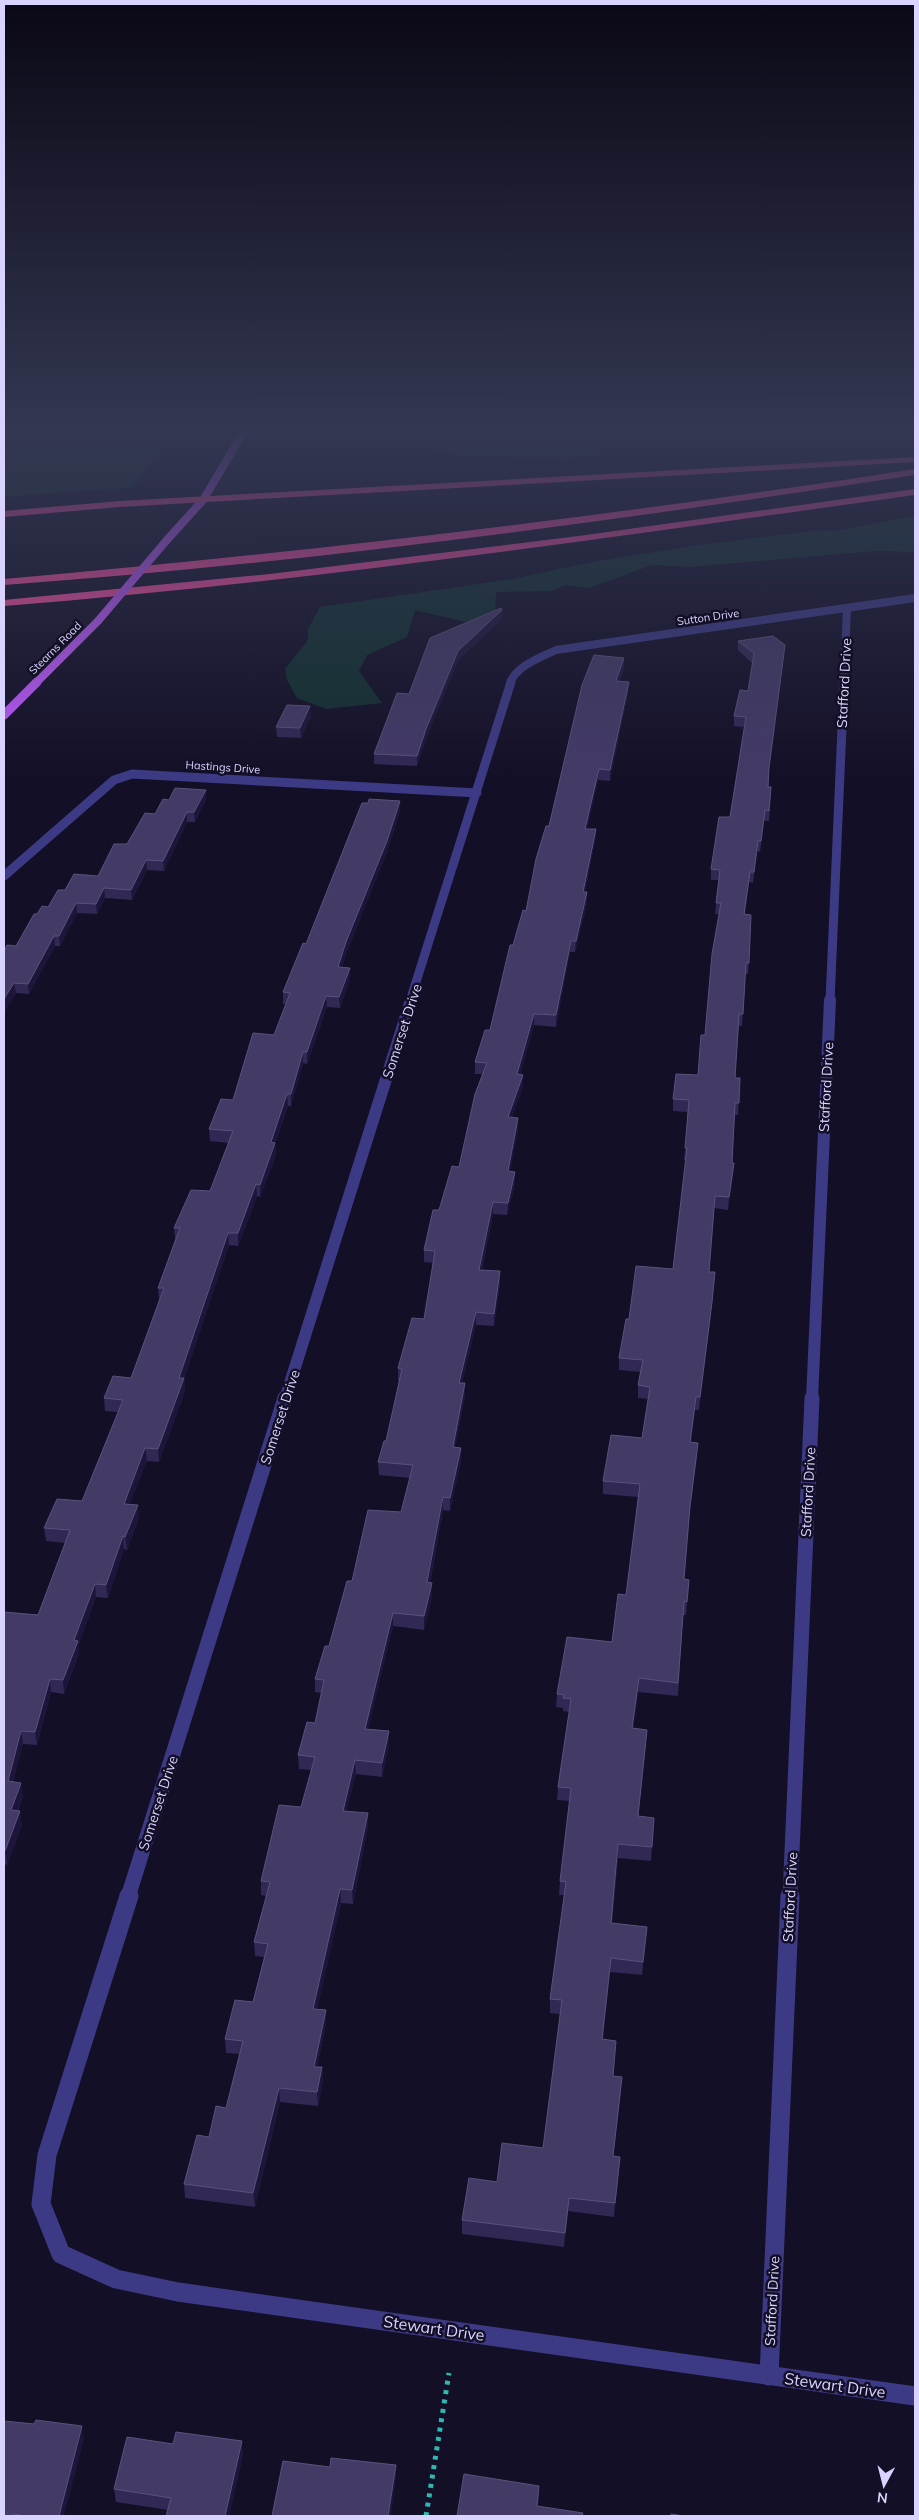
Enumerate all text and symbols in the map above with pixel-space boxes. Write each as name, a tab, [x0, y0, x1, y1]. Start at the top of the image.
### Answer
street label: Sutton Drive	[676, 606, 740, 628]
street label: Stearns Road	[26, 619, 84, 677]
street label: Stafford Drive	[833, 638, 855, 728]
street label: Hastings Drive	[185, 757, 261, 777]
street label: Somerset Drive	[378, 981, 426, 1081]
street label: Stafford Drive	[815, 1042, 837, 1132]
street label: Somerset Drive	[256, 1367, 304, 1467]
street label: Stafford Drive	[797, 1447, 819, 1537]
street label: Somerset Drive	[134, 1753, 182, 1853]
street label: Stafford Drive	[779, 1852, 801, 1942]
street label: Stafford Drive	[761, 2256, 783, 2346]
street label: Stewart Drive	[382, 2311, 486, 2345]
street label: Stewart Drive	[783, 2368, 887, 2402]
north arrow	[859, 2460, 909, 2510]
text: N	[876, 2488, 889, 2507]

